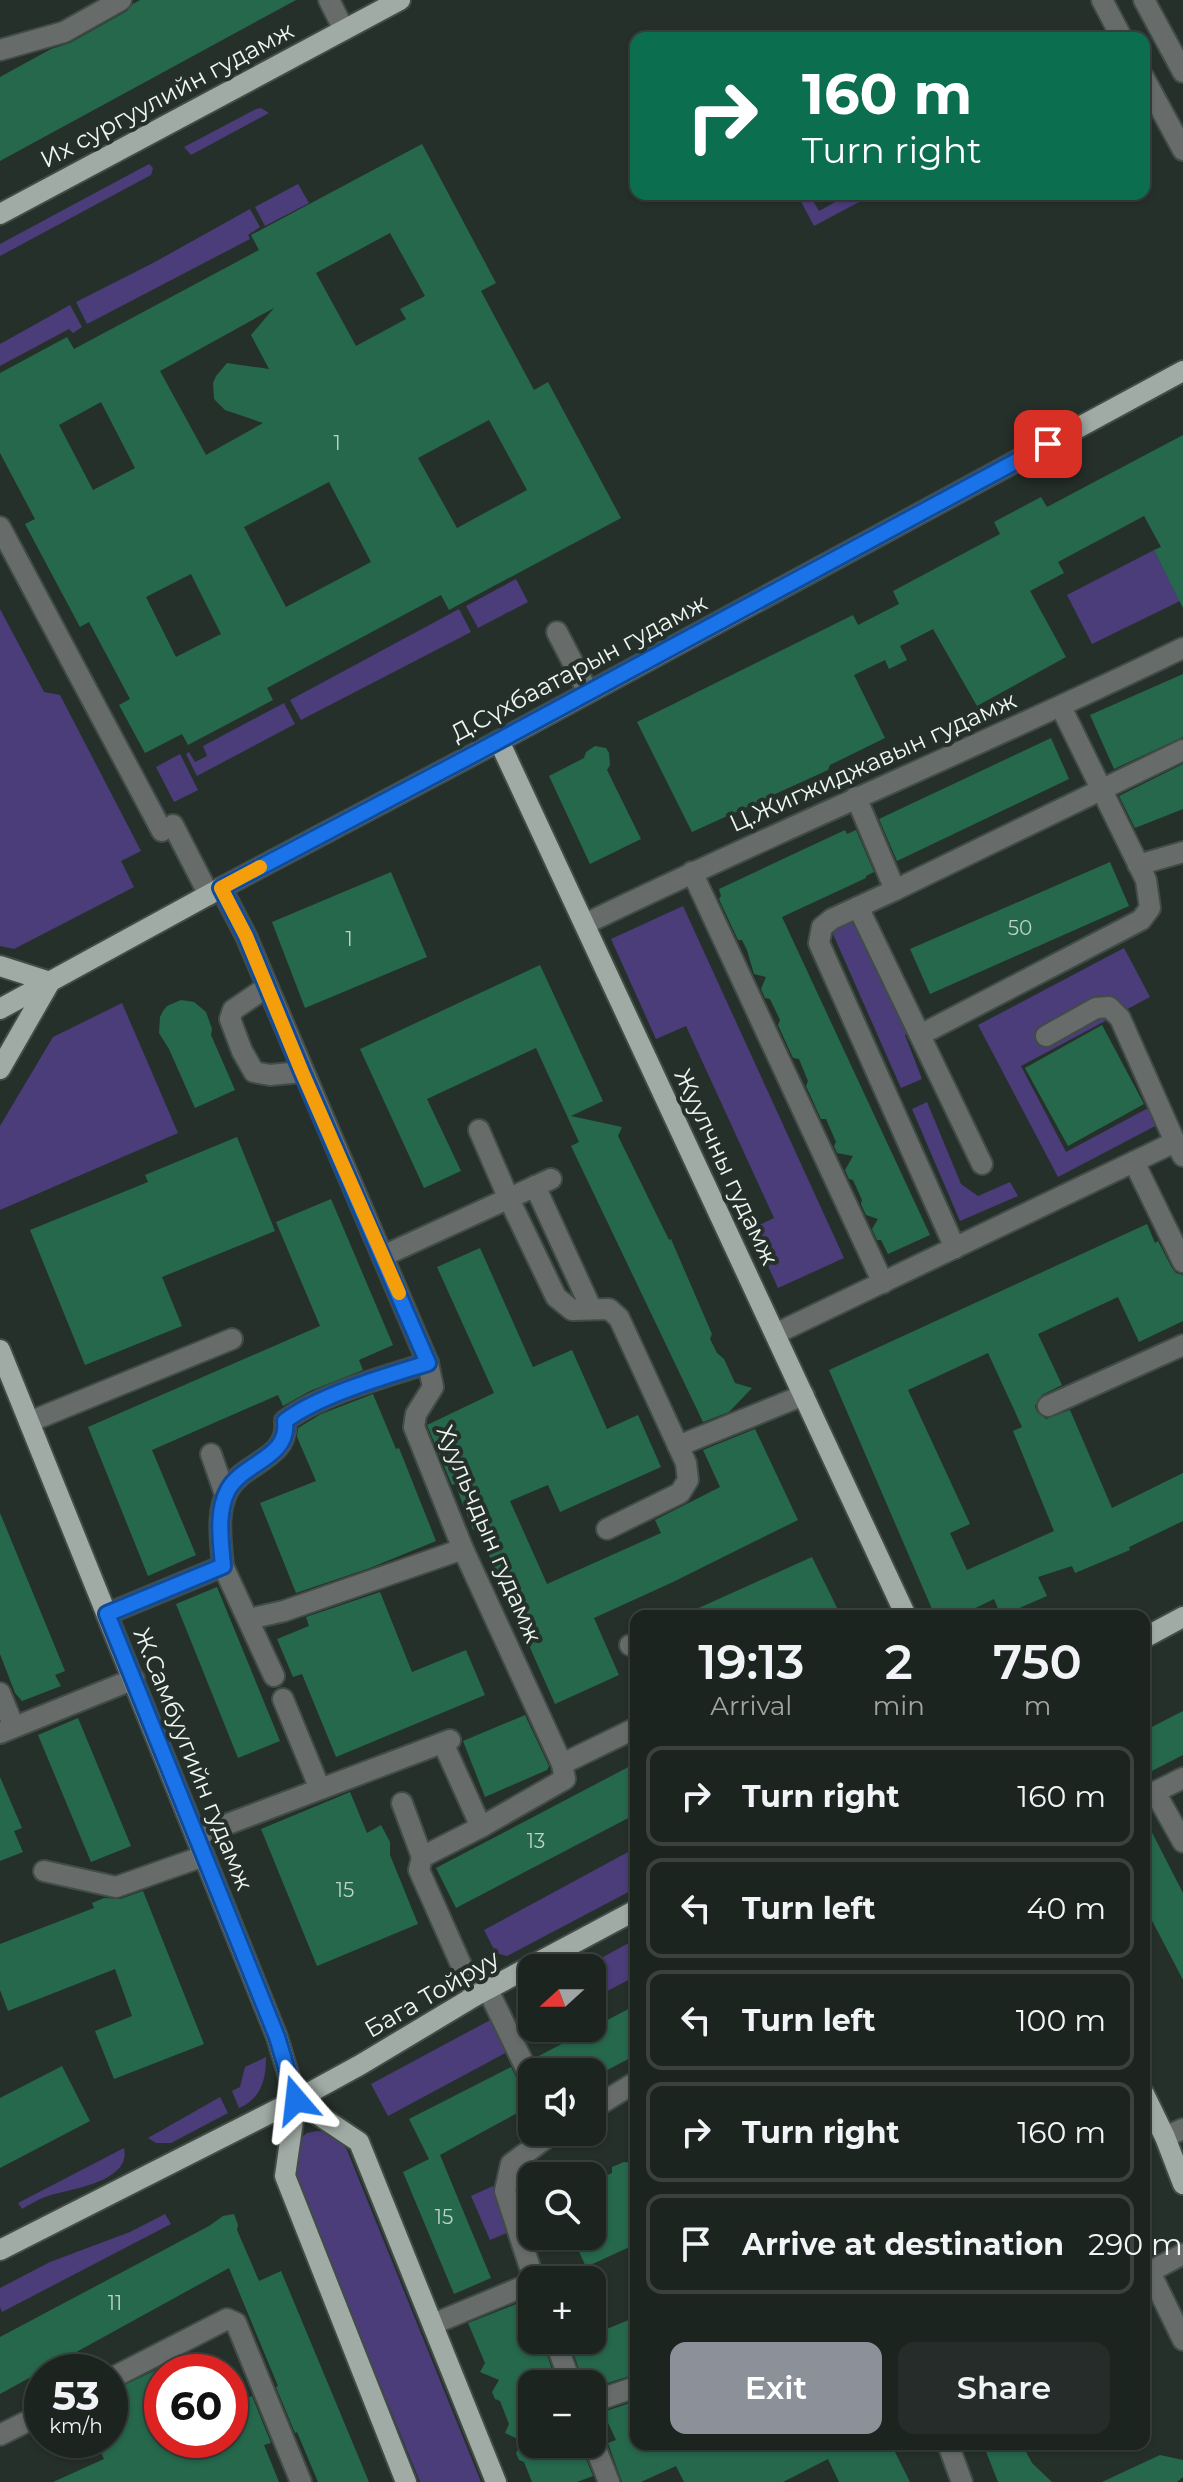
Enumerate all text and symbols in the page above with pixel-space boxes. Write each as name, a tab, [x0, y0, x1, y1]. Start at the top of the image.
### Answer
street label: Их сургуулийн гудамж	[35, 15, 299, 174]
text: 160 m	[802, 60, 972, 128]
icon: right	[670, 64, 774, 168]
text: Turn right	[802, 128, 982, 172]
pin	[1014, 410, 1082, 478]
icon: arrive	[1026, 422, 1070, 466]
house number: 1	[333, 431, 341, 455]
street label: Д.Сүхбаатарын гудамж	[446, 588, 712, 747]
street label: Ц.Жигжиджавын гудамж	[725, 685, 1021, 838]
house number: 50	[1008, 916, 1032, 940]
house number: 1	[345, 927, 353, 951]
street label: Жуулчны гудамж	[668, 1064, 785, 1270]
street label: Хуульчдын гудамж	[430, 1421, 549, 1647]
street label: Ж.Самбуугийн гудамж	[127, 1623, 260, 1894]
text: 19:13	[698, 1633, 805, 1691]
text: 2	[885, 1633, 913, 1691]
text: 750	[993, 1633, 1082, 1691]
text: Arrival	[710, 1690, 792, 1722]
text: min	[873, 1690, 925, 1722]
text: m	[1024, 1690, 1051, 1722]
icon: right	[674, 1774, 718, 1818]
text: Turn right	[742, 1778, 899, 1815]
text: 160 m	[1017, 1778, 1106, 1815]
house number: 13	[527, 1829, 545, 1853]
house number: 15	[336, 1878, 354, 1902]
icon: left	[674, 1886, 718, 1930]
text: Turn left	[742, 1890, 875, 1927]
text: 40 m	[1027, 1890, 1106, 1927]
street label: Бага Тойруу	[359, 1943, 505, 2044]
north arrow	[518, 1954, 606, 2042]
map controls	[518, 1954, 606, 2458]
icon: left	[674, 1998, 718, 2042]
text: Turn left	[742, 2002, 875, 2039]
text: 100 m	[1016, 2002, 1106, 2039]
position arrow	[254, 2058, 338, 2142]
button: sound	[518, 2058, 606, 2146]
icon: right	[674, 2110, 718, 2154]
text: Turn right	[742, 2114, 899, 2151]
text: 160 m	[1017, 2114, 1106, 2151]
button: search	[518, 2162, 606, 2250]
house number: 15	[435, 2205, 453, 2229]
icon: arrive	[674, 2222, 718, 2266]
text: Arrive at destination	[742, 2226, 1064, 2263]
text: 290 m	[1088, 2226, 1183, 2263]
button: +	[518, 2266, 606, 2354]
house number: 11	[108, 2291, 122, 2315]
button: Exit	[670, 2342, 882, 2434]
button: Share	[898, 2342, 1110, 2434]
speed limit sign: 60	[144, 2354, 248, 2458]
button: −	[518, 2370, 606, 2458]
text: 53	[52, 2371, 100, 2420]
text: km/h	[49, 2414, 103, 2438]

